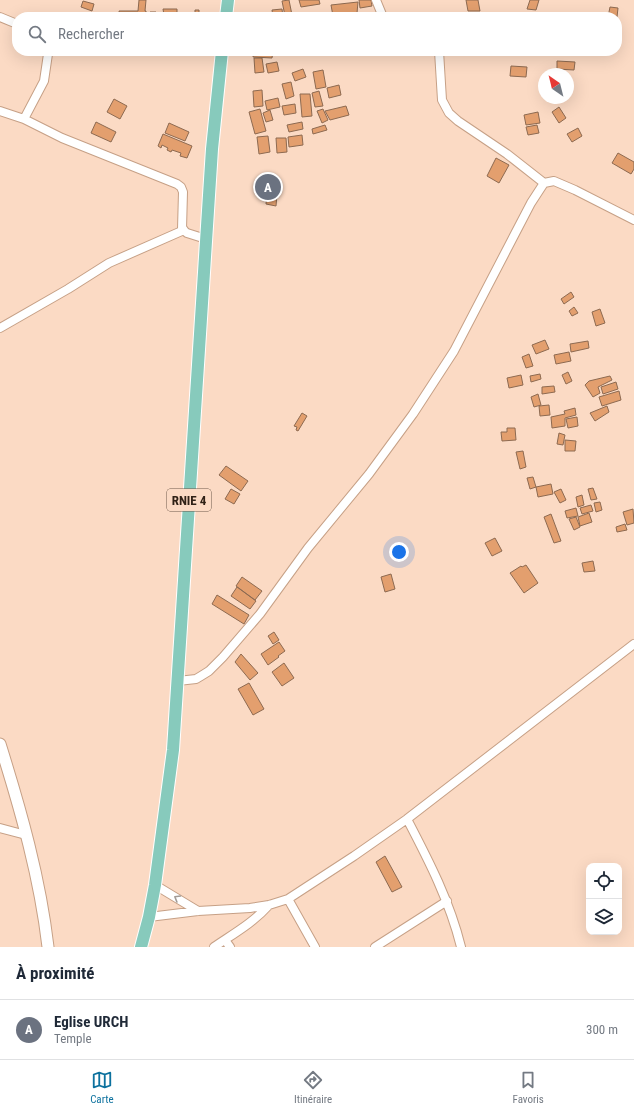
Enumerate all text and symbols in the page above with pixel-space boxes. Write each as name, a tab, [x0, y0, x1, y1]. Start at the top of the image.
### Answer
search box	[12, 12, 622, 56]
icon: search	[26, 23, 48, 45]
text: Rechercher	[58, 25, 124, 43]
north arrow	[538, 68, 574, 104]
pin: A	[255, 172, 281, 202]
road number: RNIE 4	[167, 489, 211, 511]
your location	[389, 542, 409, 562]
map controls	[586, 863, 622, 935]
button: locate	[586, 863, 622, 899]
one-way arrow	[174, 896, 181, 903]
button: layers	[586, 899, 622, 935]
text: À proximité	[16, 963, 94, 983]
text: Eglise URCH	[54, 1013, 128, 1031]
text: A	[25, 1022, 33, 1037]
text: 300 m	[586, 1022, 618, 1037]
text: Temple	[54, 1031, 92, 1046]
tab: Carte	[90, 1069, 114, 1106]
tab: Itinéraire	[294, 1069, 332, 1106]
tab: Favoris	[513, 1069, 544, 1106]

